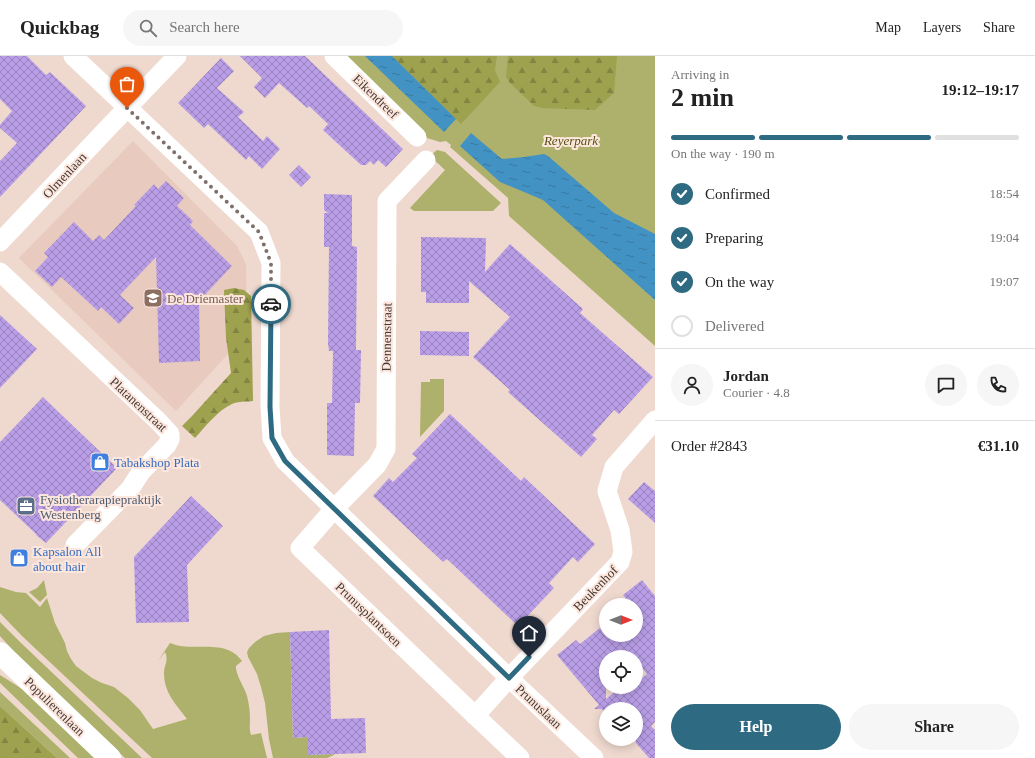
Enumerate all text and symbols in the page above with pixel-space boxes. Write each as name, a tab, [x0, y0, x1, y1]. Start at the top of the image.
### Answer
search box	[123, 10, 403, 46]
text: Quickbag	[20, 17, 99, 38]
icon: search	[137, 17, 159, 39]
text: Search here	[169, 19, 240, 35]
text: Map	[875, 20, 901, 35]
text: Layers	[923, 20, 961, 35]
text: Share	[983, 20, 1015, 35]
pin	[110, 67, 144, 108]
text: Arriving in	[671, 67, 729, 82]
street label: Eikendreef	[350, 71, 402, 122]
icon: bag	[116, 73, 138, 95]
text: 19:12–19:17	[942, 82, 1019, 98]
text: 2 min	[671, 83, 734, 112]
park label: Reyerpark	[543, 133, 598, 148]
text: On the way · 190 m	[671, 146, 775, 161]
street label: Olmenlaan	[39, 149, 90, 201]
icon: check	[671, 183, 693, 205]
text: Confirmed	[705, 186, 770, 202]
text: 18:54	[989, 186, 1019, 201]
icon: check	[671, 227, 693, 249]
text: Preparing	[705, 230, 763, 246]
text: 19:04	[989, 230, 1019, 245]
icon: check	[671, 271, 693, 293]
text: On the way	[705, 274, 774, 290]
text: 19:07	[989, 274, 1019, 289]
courier	[251, 284, 291, 324]
school or university icon: De Driemaster	[142, 287, 164, 309]
place label: De Driemaster	[167, 291, 244, 306]
icon: car	[260, 293, 282, 315]
street label: Dennenstraat	[378, 302, 395, 371]
text: Delivered	[705, 318, 764, 334]
button: person	[671, 364, 713, 406]
button: chat	[925, 364, 967, 406]
button: phone	[977, 364, 1019, 406]
text: Jordan	[723, 368, 769, 384]
street label: Platanenstraat	[107, 374, 171, 435]
text: Courier · 4.8	[723, 385, 790, 400]
text: Order #2843	[671, 438, 747, 454]
text: €31.10	[978, 438, 1019, 454]
shop icon: Tabakshop Plata	[89, 451, 111, 473]
place label: Tabakshop Plata	[114, 455, 200, 470]
place label: Fysiotherarapiepraktijk Westenberg	[40, 492, 162, 522]
office icon: Fysiotherarapiepraktijk Westenberg	[15, 495, 37, 517]
place label: Kapsalon All about hair	[33, 544, 102, 574]
shop icon: Kapsalon All about hair	[8, 547, 30, 569]
street label: Beukenhof	[570, 562, 621, 614]
street label: Prunusplantsoen	[333, 579, 405, 650]
north arrow	[599, 598, 643, 642]
map controls	[599, 598, 643, 746]
pin	[512, 616, 546, 657]
icon: home	[518, 622, 540, 644]
button: locate	[599, 650, 643, 694]
street label: Populierenlaan	[21, 674, 88, 739]
street label: Prunuslaan	[512, 681, 565, 732]
button: layers	[599, 702, 643, 746]
button: Help	[671, 704, 841, 750]
button: Share	[849, 704, 1019, 750]

